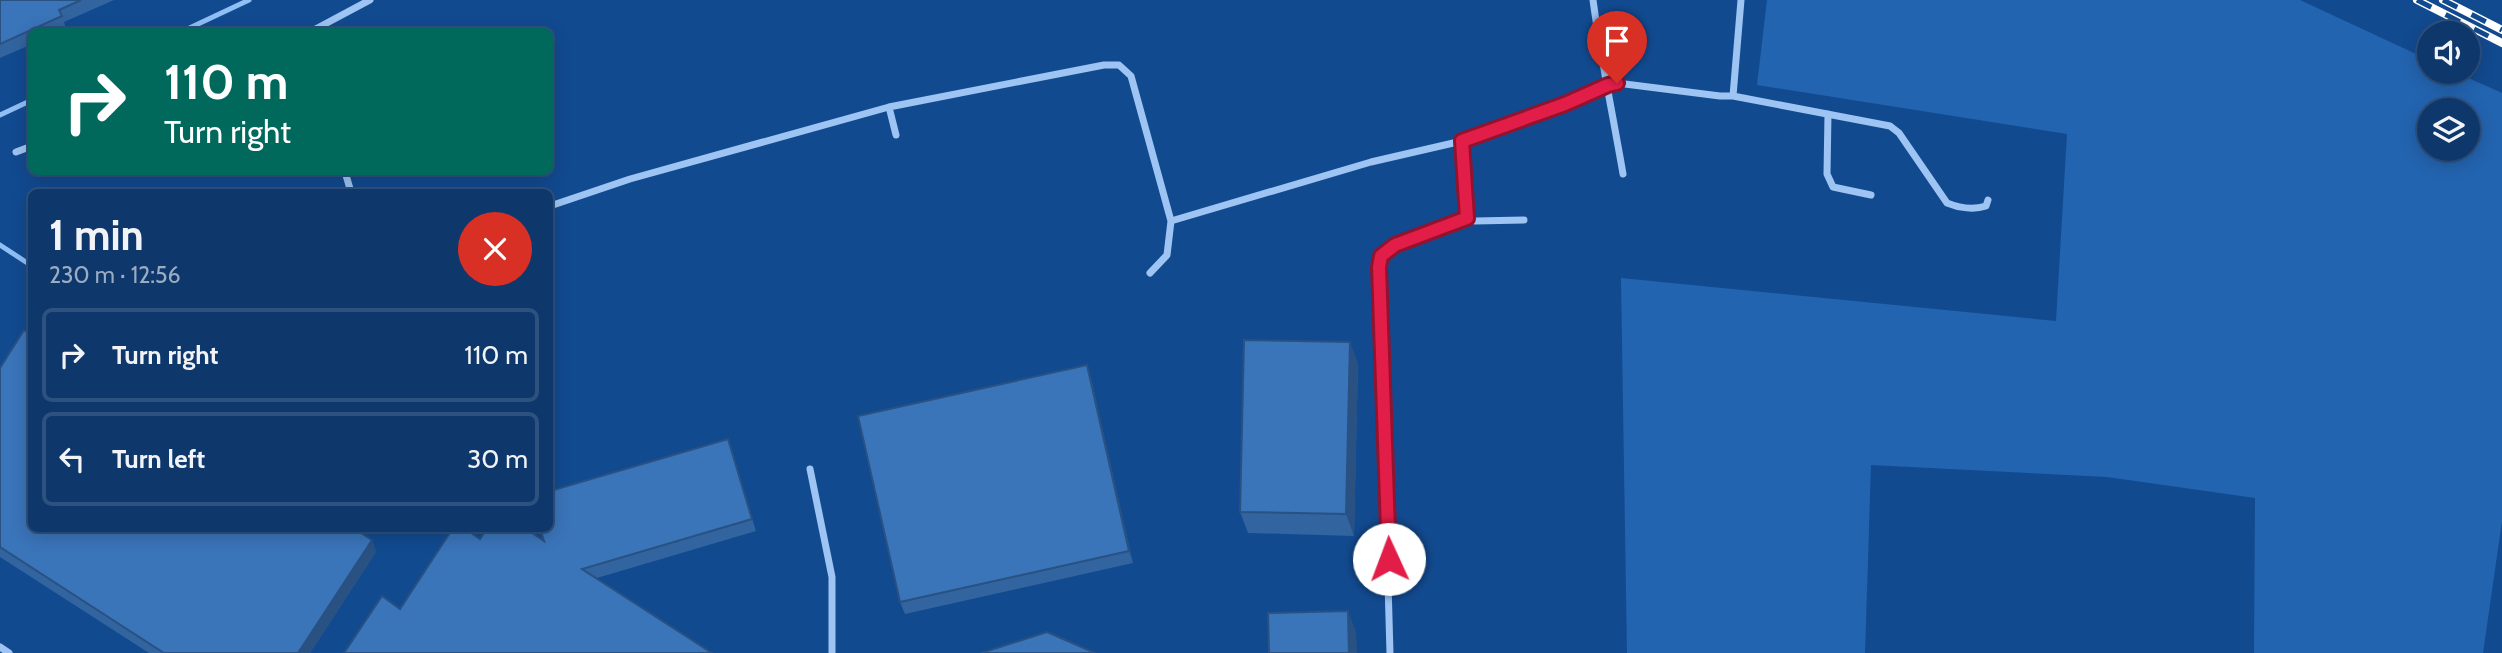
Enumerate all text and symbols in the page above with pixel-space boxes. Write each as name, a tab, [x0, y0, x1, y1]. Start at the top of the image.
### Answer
pin	[1587, 11, 1647, 83]
map controls	[2417, 21, 2480, 161]
button: sound	[2417, 21, 2480, 84]
icon: arrive	[1598, 22, 1636, 60]
text: 110 m	[164, 52, 288, 111]
icon: right	[49, 56, 140, 147]
button: layers	[2417, 98, 2480, 161]
text: Turn right	[164, 112, 291, 151]
text: 1 min	[49, 209, 144, 261]
button: close	[458, 212, 532, 286]
text: 230 m · 12:56	[49, 261, 181, 289]
icon: right	[53, 336, 91, 374]
text: Turn right	[112, 339, 218, 371]
text: 110 m	[464, 339, 528, 371]
icon: left	[53, 440, 91, 478]
text: Turn left	[112, 443, 205, 475]
text: 30 m	[467, 443, 528, 475]
position arrow	[1352, 522, 1426, 596]

